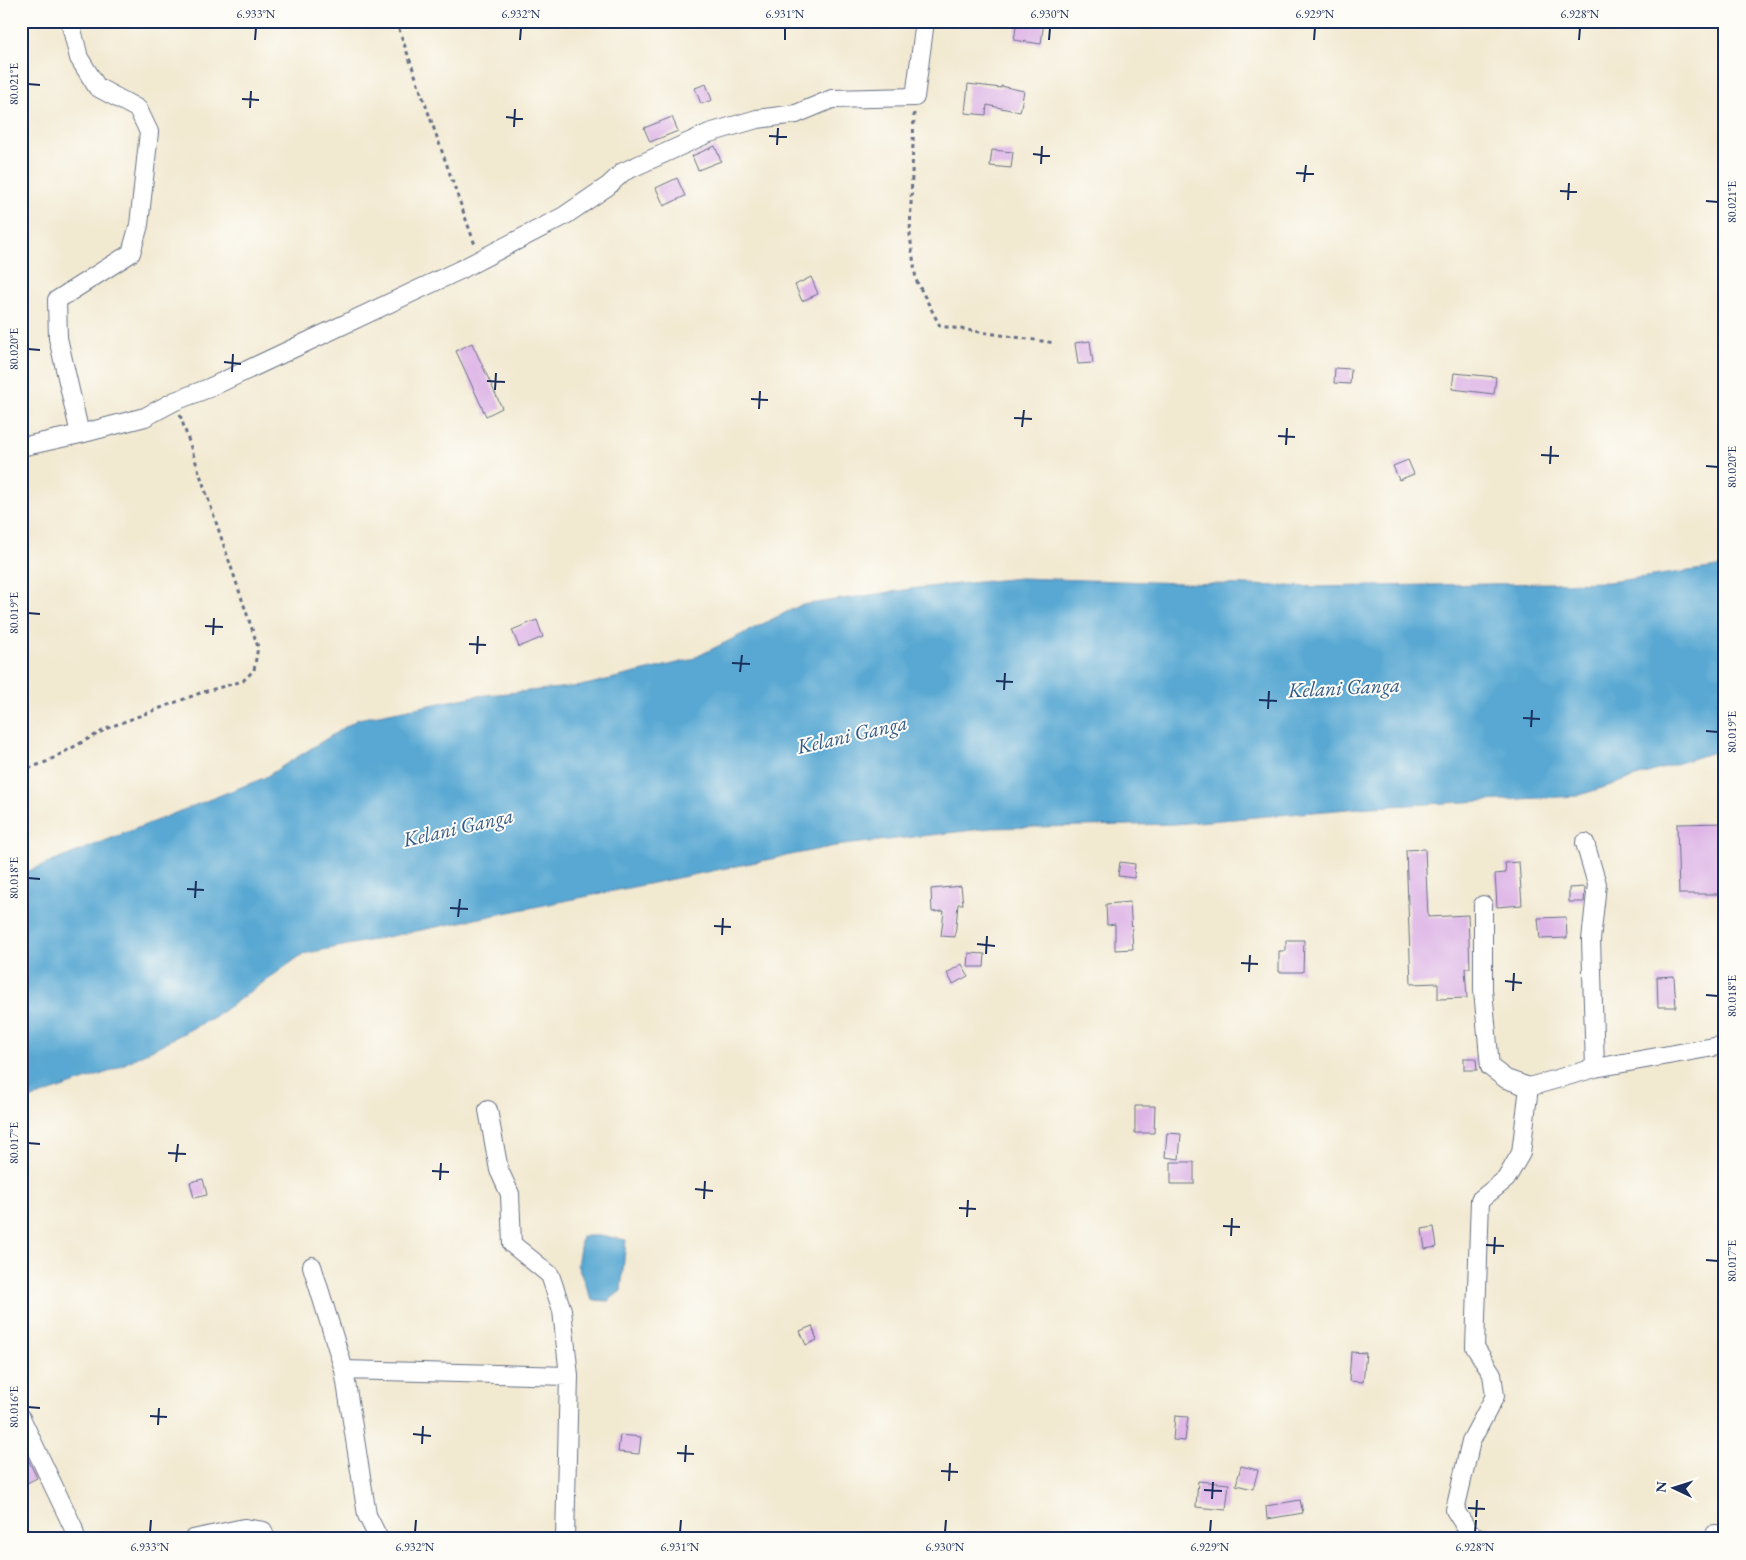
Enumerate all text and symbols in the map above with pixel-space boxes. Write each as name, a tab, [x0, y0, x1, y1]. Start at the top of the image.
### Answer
text: 6.933°N	[237, 6, 276, 22]
text: 6.932°N	[502, 6, 541, 22]
text: 6.931°N	[766, 6, 805, 22]
text: 6.930°N	[1031, 6, 1070, 22]
text: 6.929°N	[1296, 6, 1335, 22]
text: 6.928°N	[1561, 6, 1600, 22]
text: 80.021°E	[6, 63, 22, 105]
text: 80.021°E	[1724, 181, 1740, 223]
text: 80.020°E	[6, 328, 22, 370]
text: 80.020°E	[1724, 446, 1740, 488]
text: 80.019°E	[6, 592, 22, 634]
water label: Kelani Ganga	[1286, 671, 1401, 703]
water label: Kelani Ganga	[793, 708, 910, 760]
text: 80.019°E	[1724, 711, 1740, 753]
water label: Kelani Ganga	[399, 801, 516, 853]
text: 80.018°E	[6, 857, 22, 899]
text: 80.018°E	[1724, 975, 1740, 1017]
text: 80.017°E	[6, 1122, 22, 1164]
text: 80.017°E	[1724, 1240, 1740, 1282]
text: 80.016°E	[6, 1386, 22, 1428]
north arrow	[1648, 1462, 1698, 1512]
text: N	[1652, 1480, 1670, 1493]
text: 6.933°N	[131, 1539, 170, 1555]
text: 6.932°N	[396, 1539, 435, 1555]
text: 6.931°N	[661, 1539, 700, 1555]
text: 6.930°N	[926, 1539, 965, 1555]
text: 6.929°N	[1191, 1539, 1230, 1555]
text: 6.928°N	[1456, 1539, 1495, 1555]

